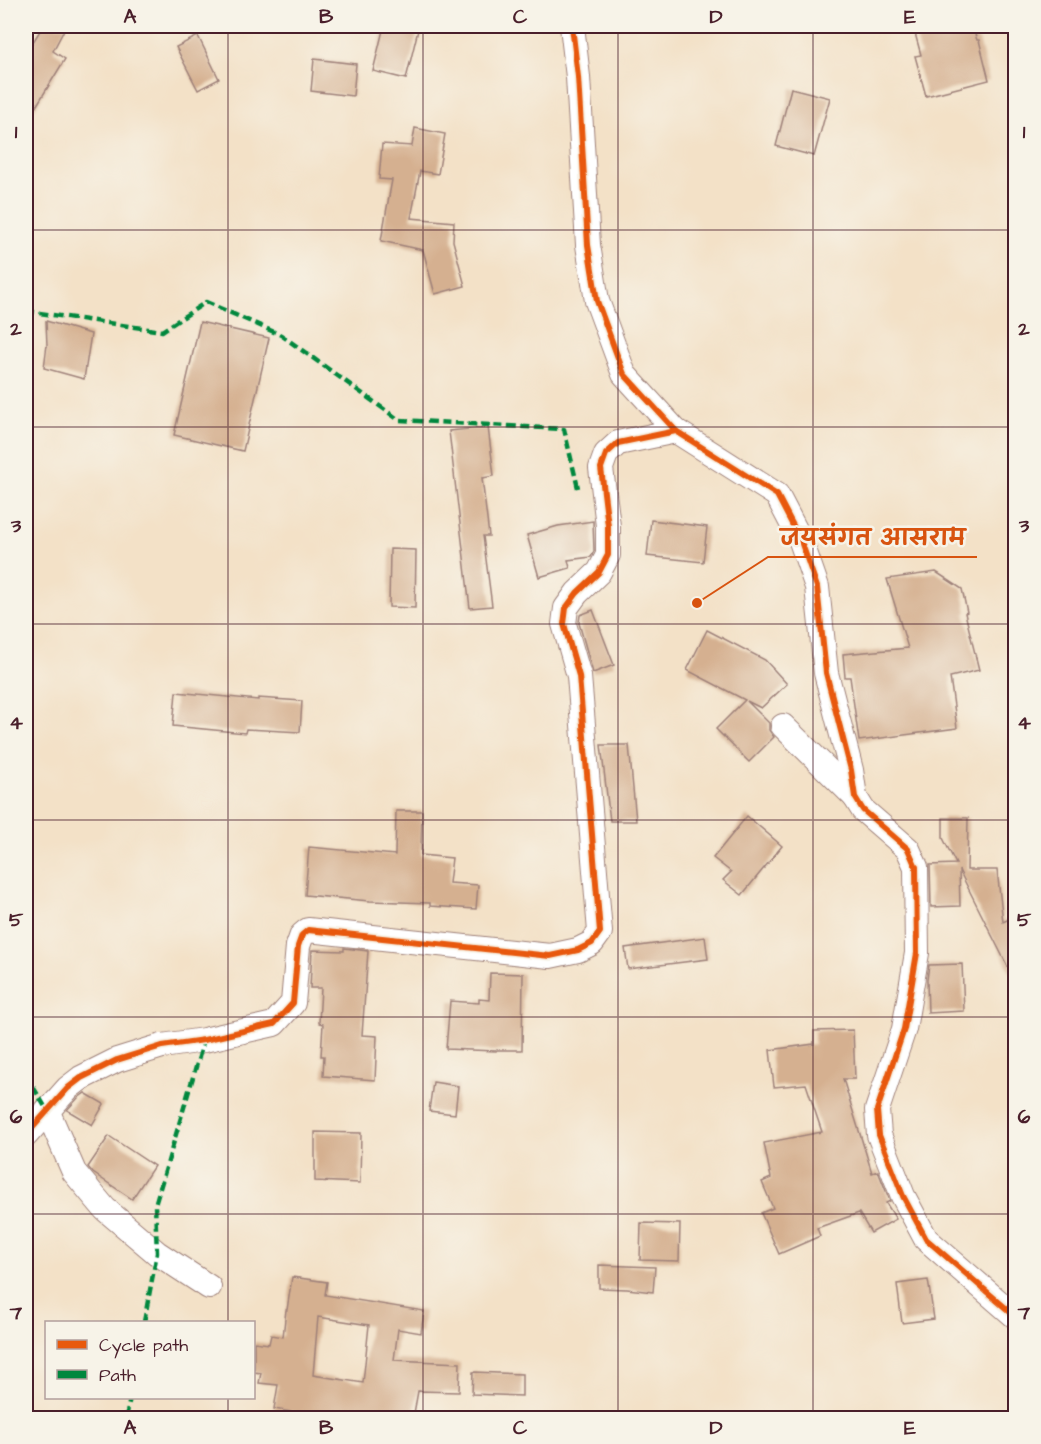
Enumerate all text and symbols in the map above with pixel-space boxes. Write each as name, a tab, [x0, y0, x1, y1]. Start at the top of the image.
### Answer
text: A	[124, 3, 137, 31]
text: B	[319, 3, 334, 31]
text: C	[513, 3, 528, 31]
text: D	[710, 3, 723, 31]
text: E	[904, 3, 916, 31]
text: 1	[15, 118, 18, 146]
text: 1	[1023, 118, 1026, 146]
text: 2	[9, 315, 22, 343]
text: 2	[1017, 315, 1030, 343]
text: 3	[10, 512, 22, 540]
text: 3	[1018, 512, 1030, 540]
callout: जयसंगत आसराम	[768, 517, 977, 557]
text: जयसंगत आसराम	[779, 522, 967, 554]
text: 4	[9, 709, 23, 737]
text: 4	[1017, 709, 1031, 737]
text: 5	[9, 906, 24, 934]
text: 5	[1017, 906, 1032, 934]
text: 6	[10, 1103, 23, 1131]
text: 6	[1018, 1103, 1031, 1131]
text: 7	[9, 1299, 23, 1327]
text: 7	[1017, 1299, 1031, 1327]
legend	[45, 1321, 255, 1399]
text: Cycle path	[99, 1333, 188, 1359]
text: Path	[99, 1363, 136, 1388]
text: A	[124, 1414, 137, 1442]
text: B	[319, 1414, 334, 1442]
text: C	[513, 1414, 528, 1442]
text: D	[710, 1414, 723, 1442]
text: E	[904, 1414, 916, 1442]

